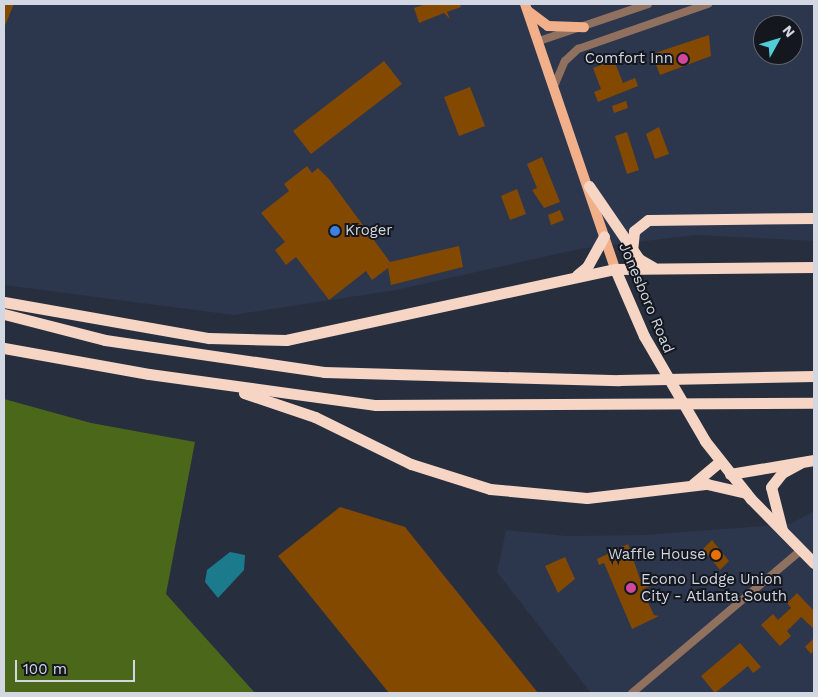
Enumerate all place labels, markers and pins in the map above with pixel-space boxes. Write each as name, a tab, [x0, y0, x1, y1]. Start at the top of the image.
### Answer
place label: Comfort Inn	[585, 50, 673, 68]
marker: Comfort Inn	[677, 53, 689, 65]
place label: Kroger	[345, 222, 392, 240]
marker: Kroger	[329, 225, 341, 237]
place label: Waffle House	[608, 546, 706, 564]
marker: Waffle House	[710, 549, 722, 561]
place label: Econo Lodge Union City - Atlanta South	[641, 570, 788, 605]
marker: Econo Lodge Union City - Atlanta South	[625, 582, 637, 594]

